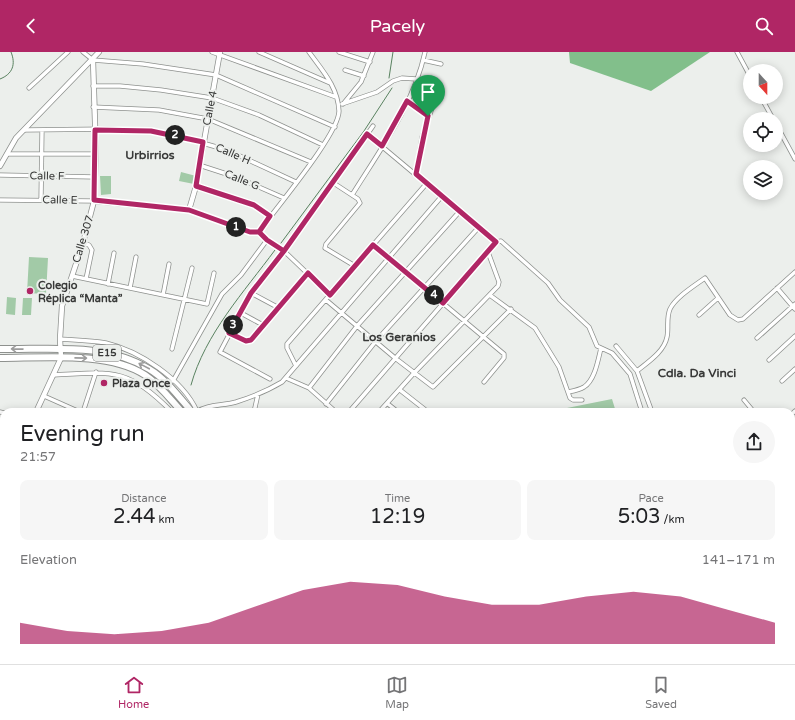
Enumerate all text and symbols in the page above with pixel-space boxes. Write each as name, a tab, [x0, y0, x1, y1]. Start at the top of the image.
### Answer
icon: back	[20, 15, 42, 37]
text: Pacely	[370, 15, 425, 37]
icon: search	[753, 15, 775, 37]
north arrow	[743, 64, 783, 104]
map controls	[743, 64, 783, 200]
pin	[411, 75, 445, 116]
icon: arrive	[417, 81, 439, 103]
street label: Calle 4	[200, 89, 220, 127]
button: locate	[743, 112, 783, 152]
pin: 2	[165, 125, 185, 145]
text: 2	[172, 128, 178, 141]
street label: Calle H	[214, 141, 252, 167]
district label: Urbirrios	[125, 148, 175, 162]
button: layers	[743, 160, 783, 200]
street label: Calle G	[223, 167, 261, 193]
street label: Calle F	[29, 169, 65, 183]
street label: Calle E	[42, 193, 78, 207]
street label: Calle 307	[70, 214, 96, 264]
pin: 1	[226, 217, 246, 237]
text: 1	[233, 220, 239, 233]
place label: Colegio Réplica “Manta”	[38, 279, 123, 306]
pin: 4	[424, 285, 444, 305]
marker: Colegio Réplica “Manta”	[25, 286, 35, 296]
text: 4	[431, 288, 437, 301]
pin: 3	[223, 315, 243, 335]
text: 3	[230, 318, 236, 331]
district label: Los Geranios	[362, 330, 436, 344]
one-way arrow	[10, 345, 23, 353]
road number: E15	[93, 345, 121, 361]
one-way arrow	[74, 354, 87, 362]
one-way arrow	[138, 362, 150, 370]
district label: Cdla. Da Vinci	[658, 366, 736, 380]
place label: Plaza Once	[112, 377, 171, 390]
marker: Plaza Once	[99, 378, 109, 388]
text: Evening run	[20, 421, 145, 447]
button: share	[733, 421, 775, 463]
text: 21:57	[20, 449, 56, 465]
text: Distance	[121, 492, 166, 505]
text: Time	[385, 492, 410, 505]
text: Pace	[638, 492, 664, 505]
text: 2.44	[113, 505, 156, 529]
text: 12:19	[370, 505, 425, 529]
text: 5:03	[618, 505, 661, 529]
text: km	[156, 513, 175, 526]
text: /km	[661, 513, 685, 526]
text: Elevation	[20, 552, 77, 568]
text: 141–171 m	[702, 552, 775, 568]
tab: Home	[118, 674, 149, 711]
tab: Map	[385, 674, 409, 711]
tab: Saved	[645, 674, 677, 711]

